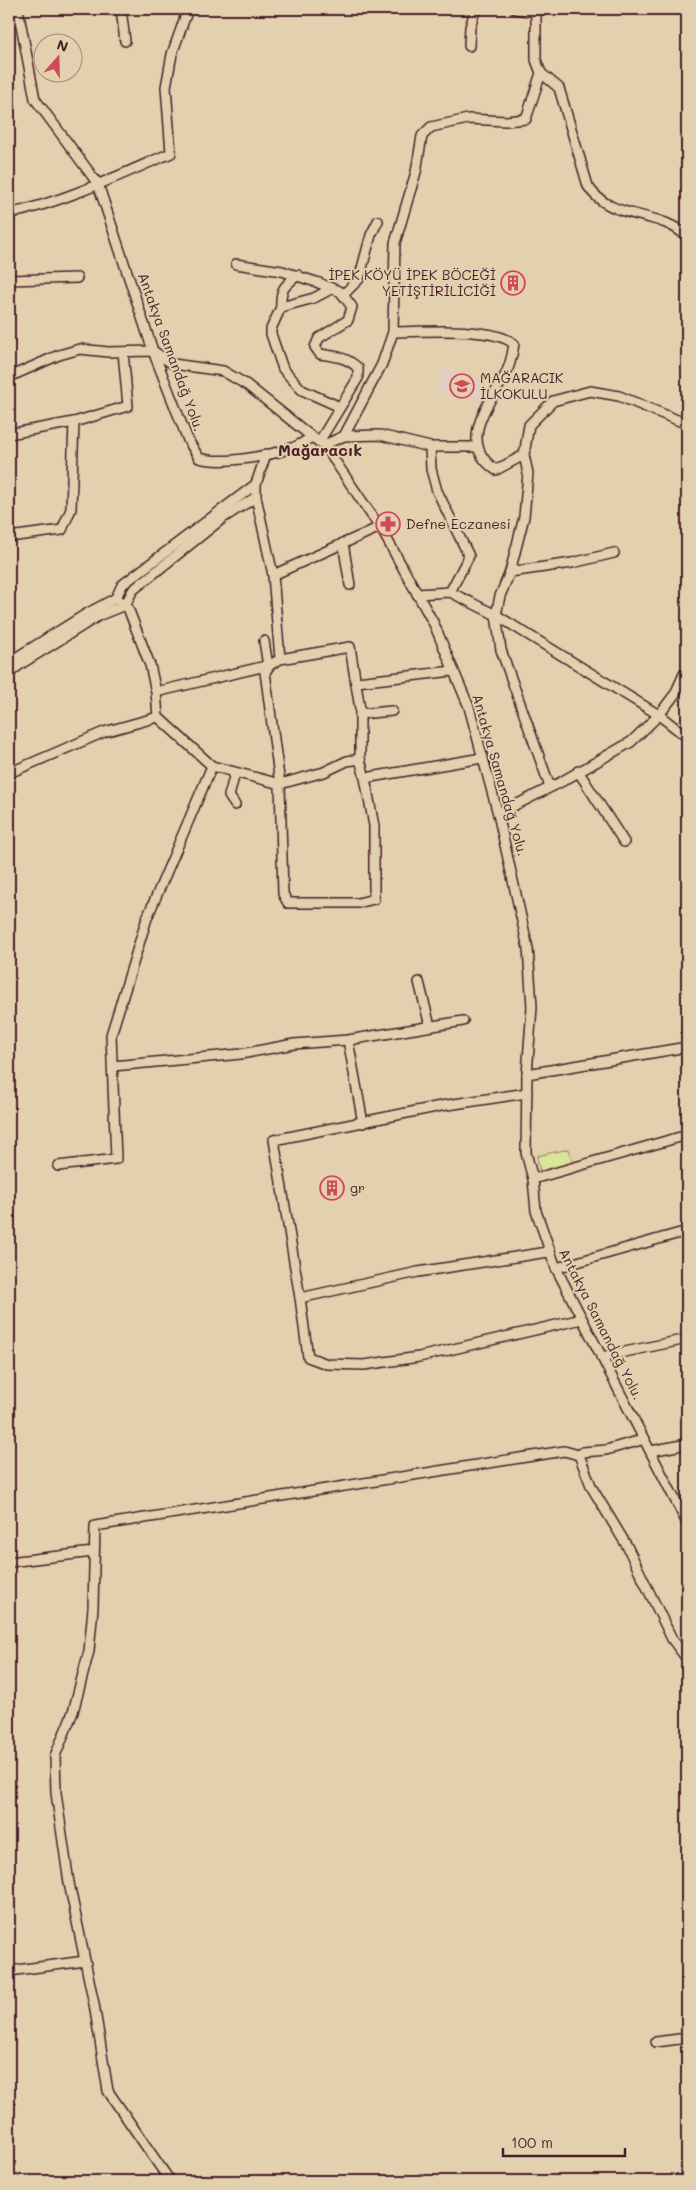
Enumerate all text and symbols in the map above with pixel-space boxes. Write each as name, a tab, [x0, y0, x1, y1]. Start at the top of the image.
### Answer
north arrow	[32, 32, 82, 82]
text: N	[54, 35, 71, 56]
place label: İPEK KÖYÜ İPEK BÖCEĞİ YETİŞTİRİLİCİĞİ	[328, 265, 496, 300]
street label: Antakya Samandağ Yolu.	[134, 270, 209, 434]
building icon: İPEK KÖYÜ İPEK BÖCEĞİ YETİŞTİRİLİCİĞİ	[500, 270, 526, 296]
place label: MAĞARACIK İLKOKULU	[480, 368, 564, 403]
school or university icon: MAĞARACIK İLKOKULU	[449, 373, 475, 399]
district label: Mağaracık	[278, 439, 362, 460]
pharmacy icon: Defne Eczanesi	[375, 511, 401, 537]
place label: Defne Eczanesi	[406, 514, 511, 533]
street label: Antakya Samandağ Yolu.	[468, 692, 533, 858]
building icon: gr	[319, 1175, 345, 1201]
place label: gr	[350, 1178, 365, 1197]
street label: Antakya Samandağ Yolu.	[555, 1245, 648, 1403]
scale bar	[503, 2125, 626, 2157]
text: 100 m	[511, 2132, 553, 2152]

